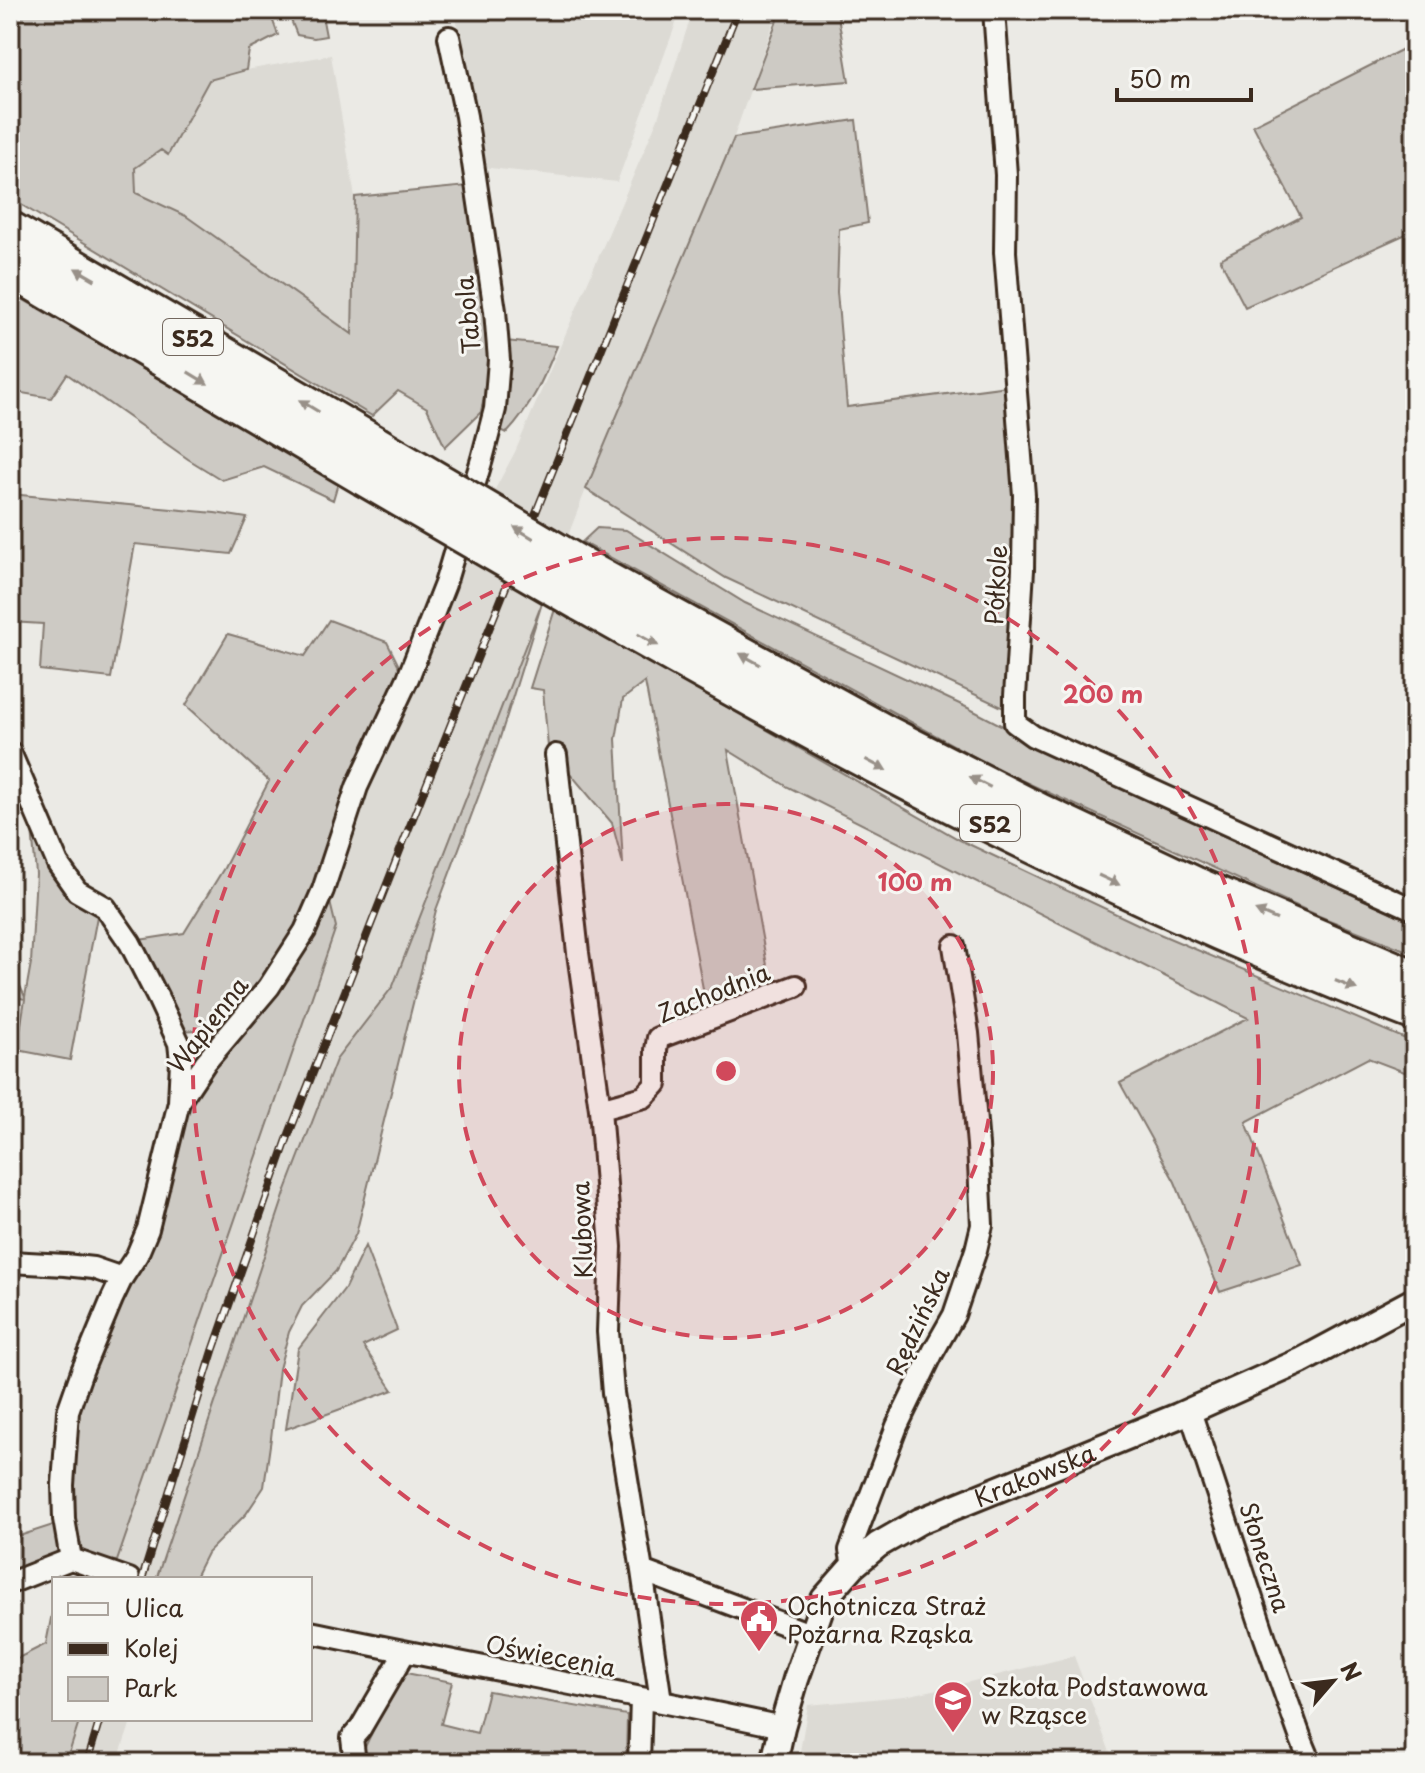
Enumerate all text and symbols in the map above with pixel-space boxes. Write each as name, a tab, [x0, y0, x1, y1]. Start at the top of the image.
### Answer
scale bar	[1117, 52, 1251, 102]
text: 50 m	[1129, 60, 1191, 96]
one-way arrow	[74, 267, 96, 281]
street label: Tabola	[445, 274, 489, 356]
road number: S52	[163, 319, 223, 355]
one-way arrow	[187, 371, 209, 385]
one-way arrow	[298, 399, 320, 413]
one-way arrow	[513, 526, 535, 540]
street label: Półkole	[975, 544, 1015, 626]
one-way arrow	[636, 633, 659, 647]
one-way arrow	[739, 653, 762, 666]
text: 200 m	[1063, 675, 1143, 711]
one-way arrow	[864, 758, 887, 771]
one-way arrow	[968, 775, 991, 788]
road number: S52	[960, 805, 1020, 841]
text: 100 m	[878, 863, 952, 899]
one-way arrow	[1097, 874, 1120, 887]
one-way arrow	[1254, 909, 1278, 922]
street label: Zachodnia	[651, 953, 775, 1031]
street label: Wapienna	[158, 968, 256, 1080]
one-way arrow	[1335, 979, 1359, 992]
centre of rings	[712, 1057, 740, 1085]
street label: Klubowa	[561, 1181, 601, 1279]
street label: Rędzińska	[876, 1261, 958, 1381]
street label: Krakowska	[968, 1434, 1101, 1515]
street label: Słoneczna	[1231, 1497, 1301, 1617]
legend	[52, 1577, 312, 1721]
place label: Ochotnicza Straż Pożarna Rząska	[787, 1587, 986, 1651]
text: Ulica	[124, 1589, 183, 1625]
public building icon: Ochotnicza Straż Pożarna Rząska	[738, 1598, 780, 1653]
street label: Oświecenia	[483, 1625, 620, 1685]
text: Kolej	[124, 1629, 179, 1665]
north arrow	[1293, 1641, 1373, 1721]
text: N	[1333, 1655, 1371, 1686]
place label: Szkoła Podstawowa w Rząsce	[981, 1668, 1208, 1732]
text: Park	[124, 1669, 178, 1705]
school or university icon: Szkoła Podstawowa w Rząsce	[932, 1679, 974, 1734]

